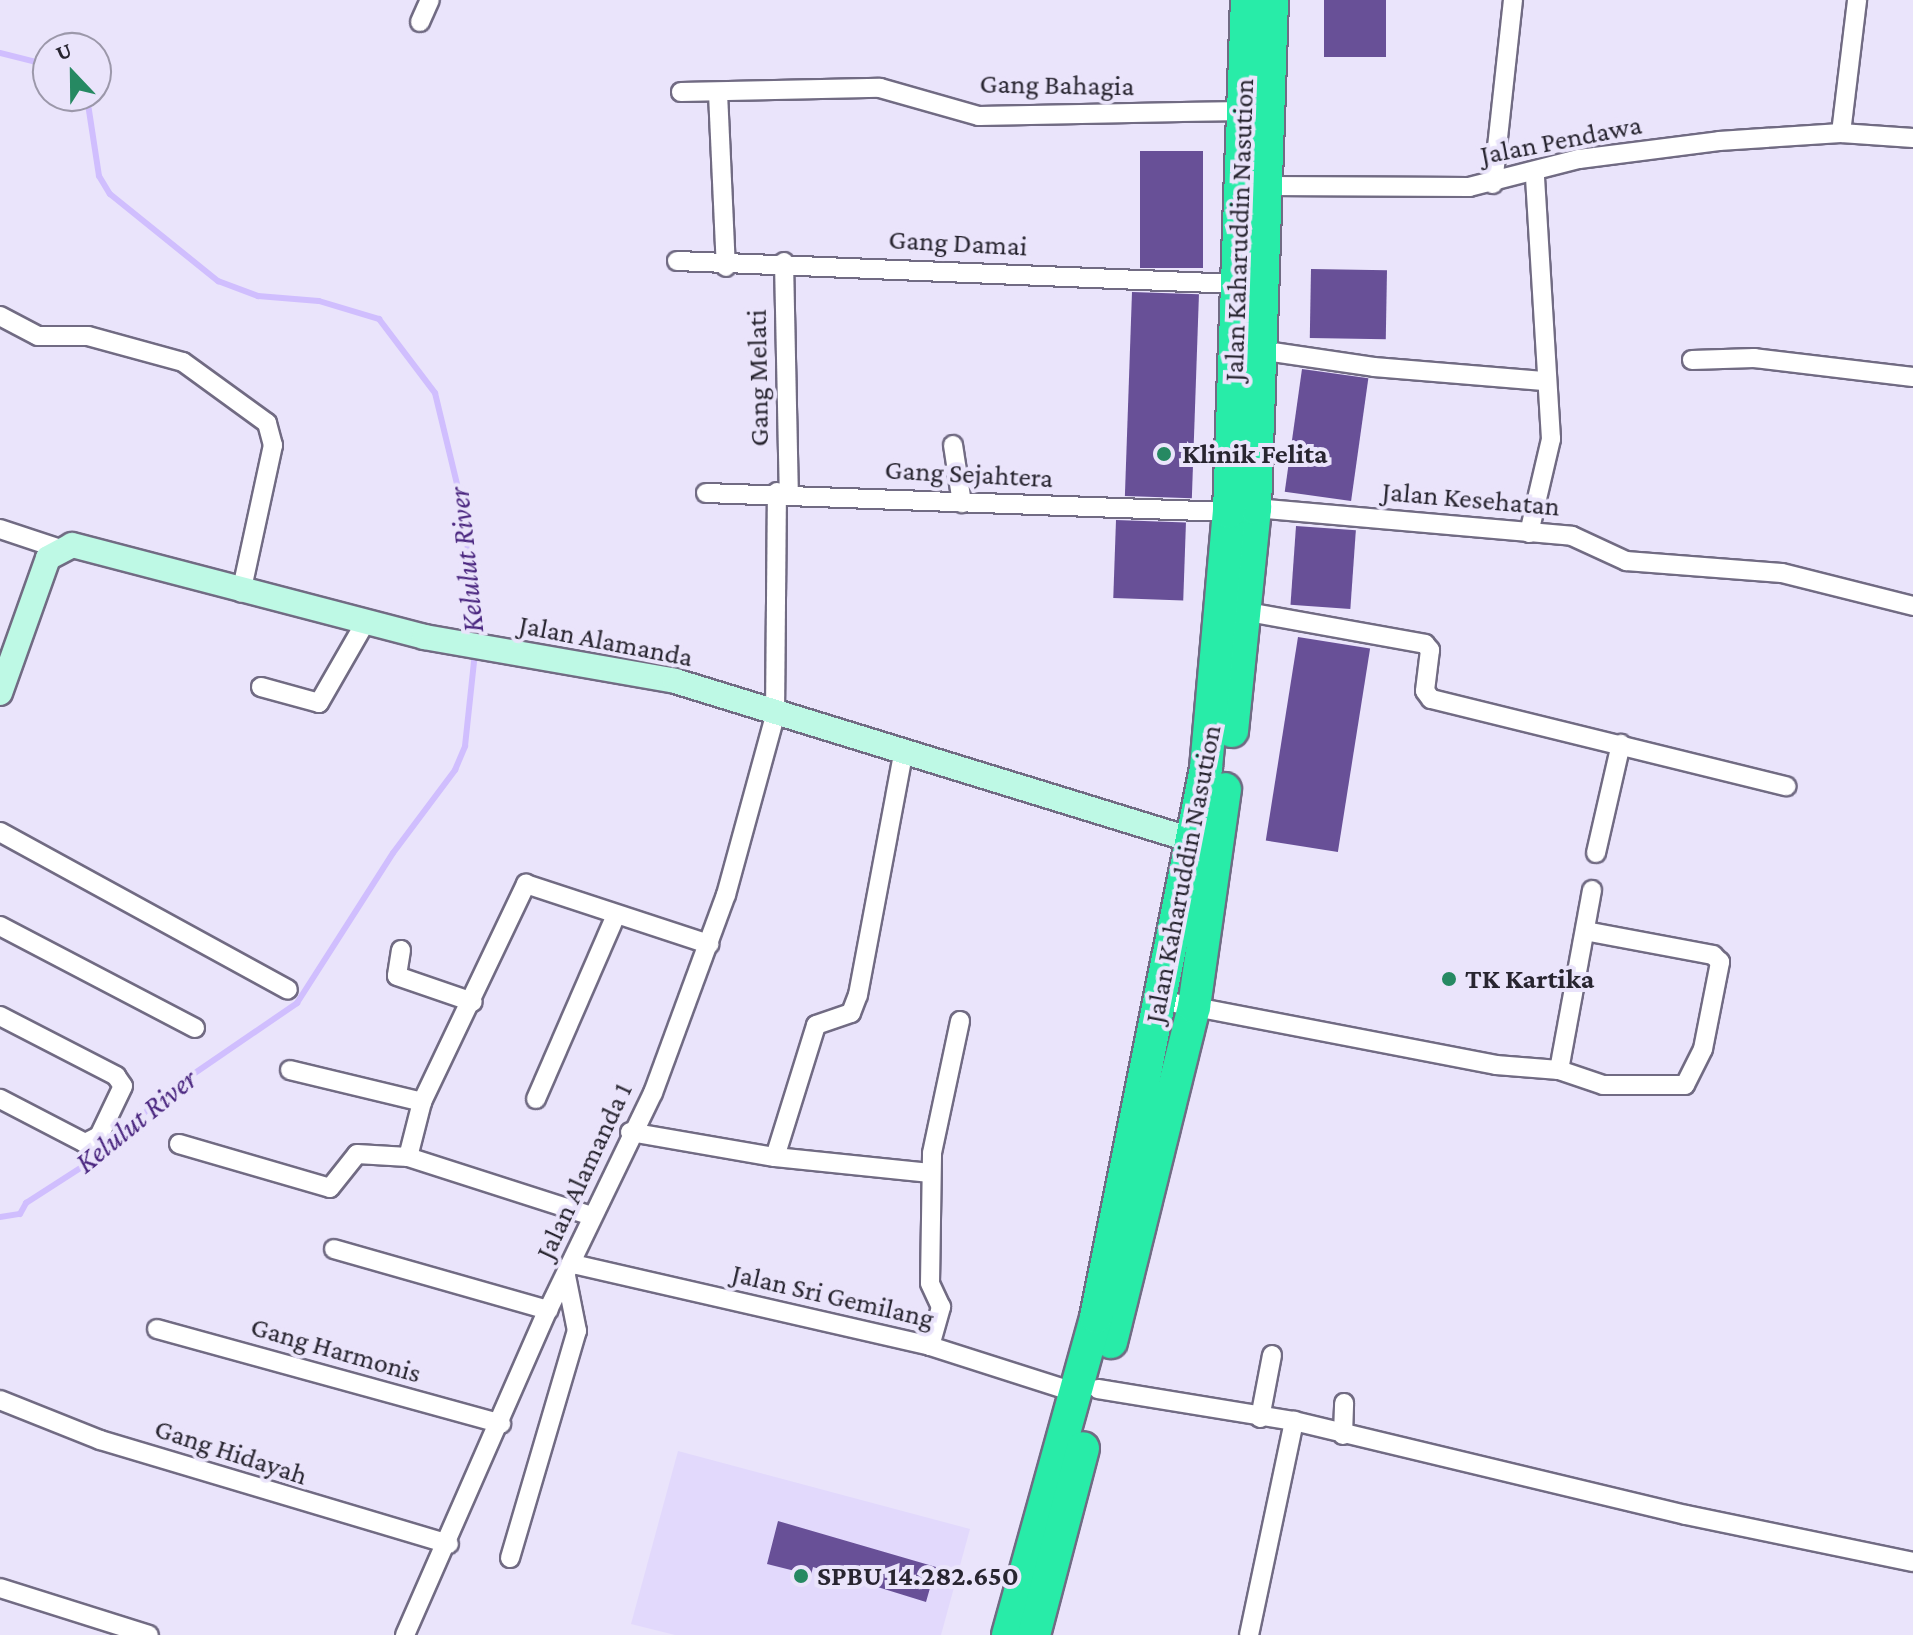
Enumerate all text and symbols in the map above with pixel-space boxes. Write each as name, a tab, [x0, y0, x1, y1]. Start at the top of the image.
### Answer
north arrow	[32, 32, 112, 112]
text: U	[52, 37, 75, 66]
street label: Gang Bahagia	[979, 67, 1135, 103]
street label: Jalan Kaharuddin Nasution	[1217, 78, 1261, 382]
street label: Jalan Pendawa	[1477, 108, 1645, 172]
street label: Gang Damai	[888, 223, 1028, 263]
street label: Gang Melati	[740, 309, 776, 447]
place label: Klinik Felita	[1182, 437, 1328, 471]
marker: Klinik Felita	[1153, 443, 1175, 465]
street label: Gang Sejahtera	[884, 453, 1054, 495]
street label: Jalan Kesehatan	[1381, 474, 1561, 524]
water label: Kelulut River	[440, 486, 492, 634]
street label: Jalan Alamanda	[516, 608, 696, 674]
street label: Jalan Kaharuddin Nasution	[1138, 722, 1228, 1026]
place label: TK Kartika	[1465, 962, 1594, 996]
marker: TK Kartika	[1440, 970, 1458, 988]
water label: Kelulut River	[68, 1061, 204, 1181]
street label: Jalan Alamanda 1	[528, 1077, 640, 1265]
street label: Jalan Sri Gemilang	[729, 1256, 937, 1336]
street label: Gang Harmonis	[247, 1310, 425, 1390]
street label: Gang Hidayah	[150, 1412, 312, 1492]
place label: SPBU 14.282.650	[817, 1559, 1019, 1593]
marker: SPBU 14.282.650	[792, 1567, 810, 1585]

